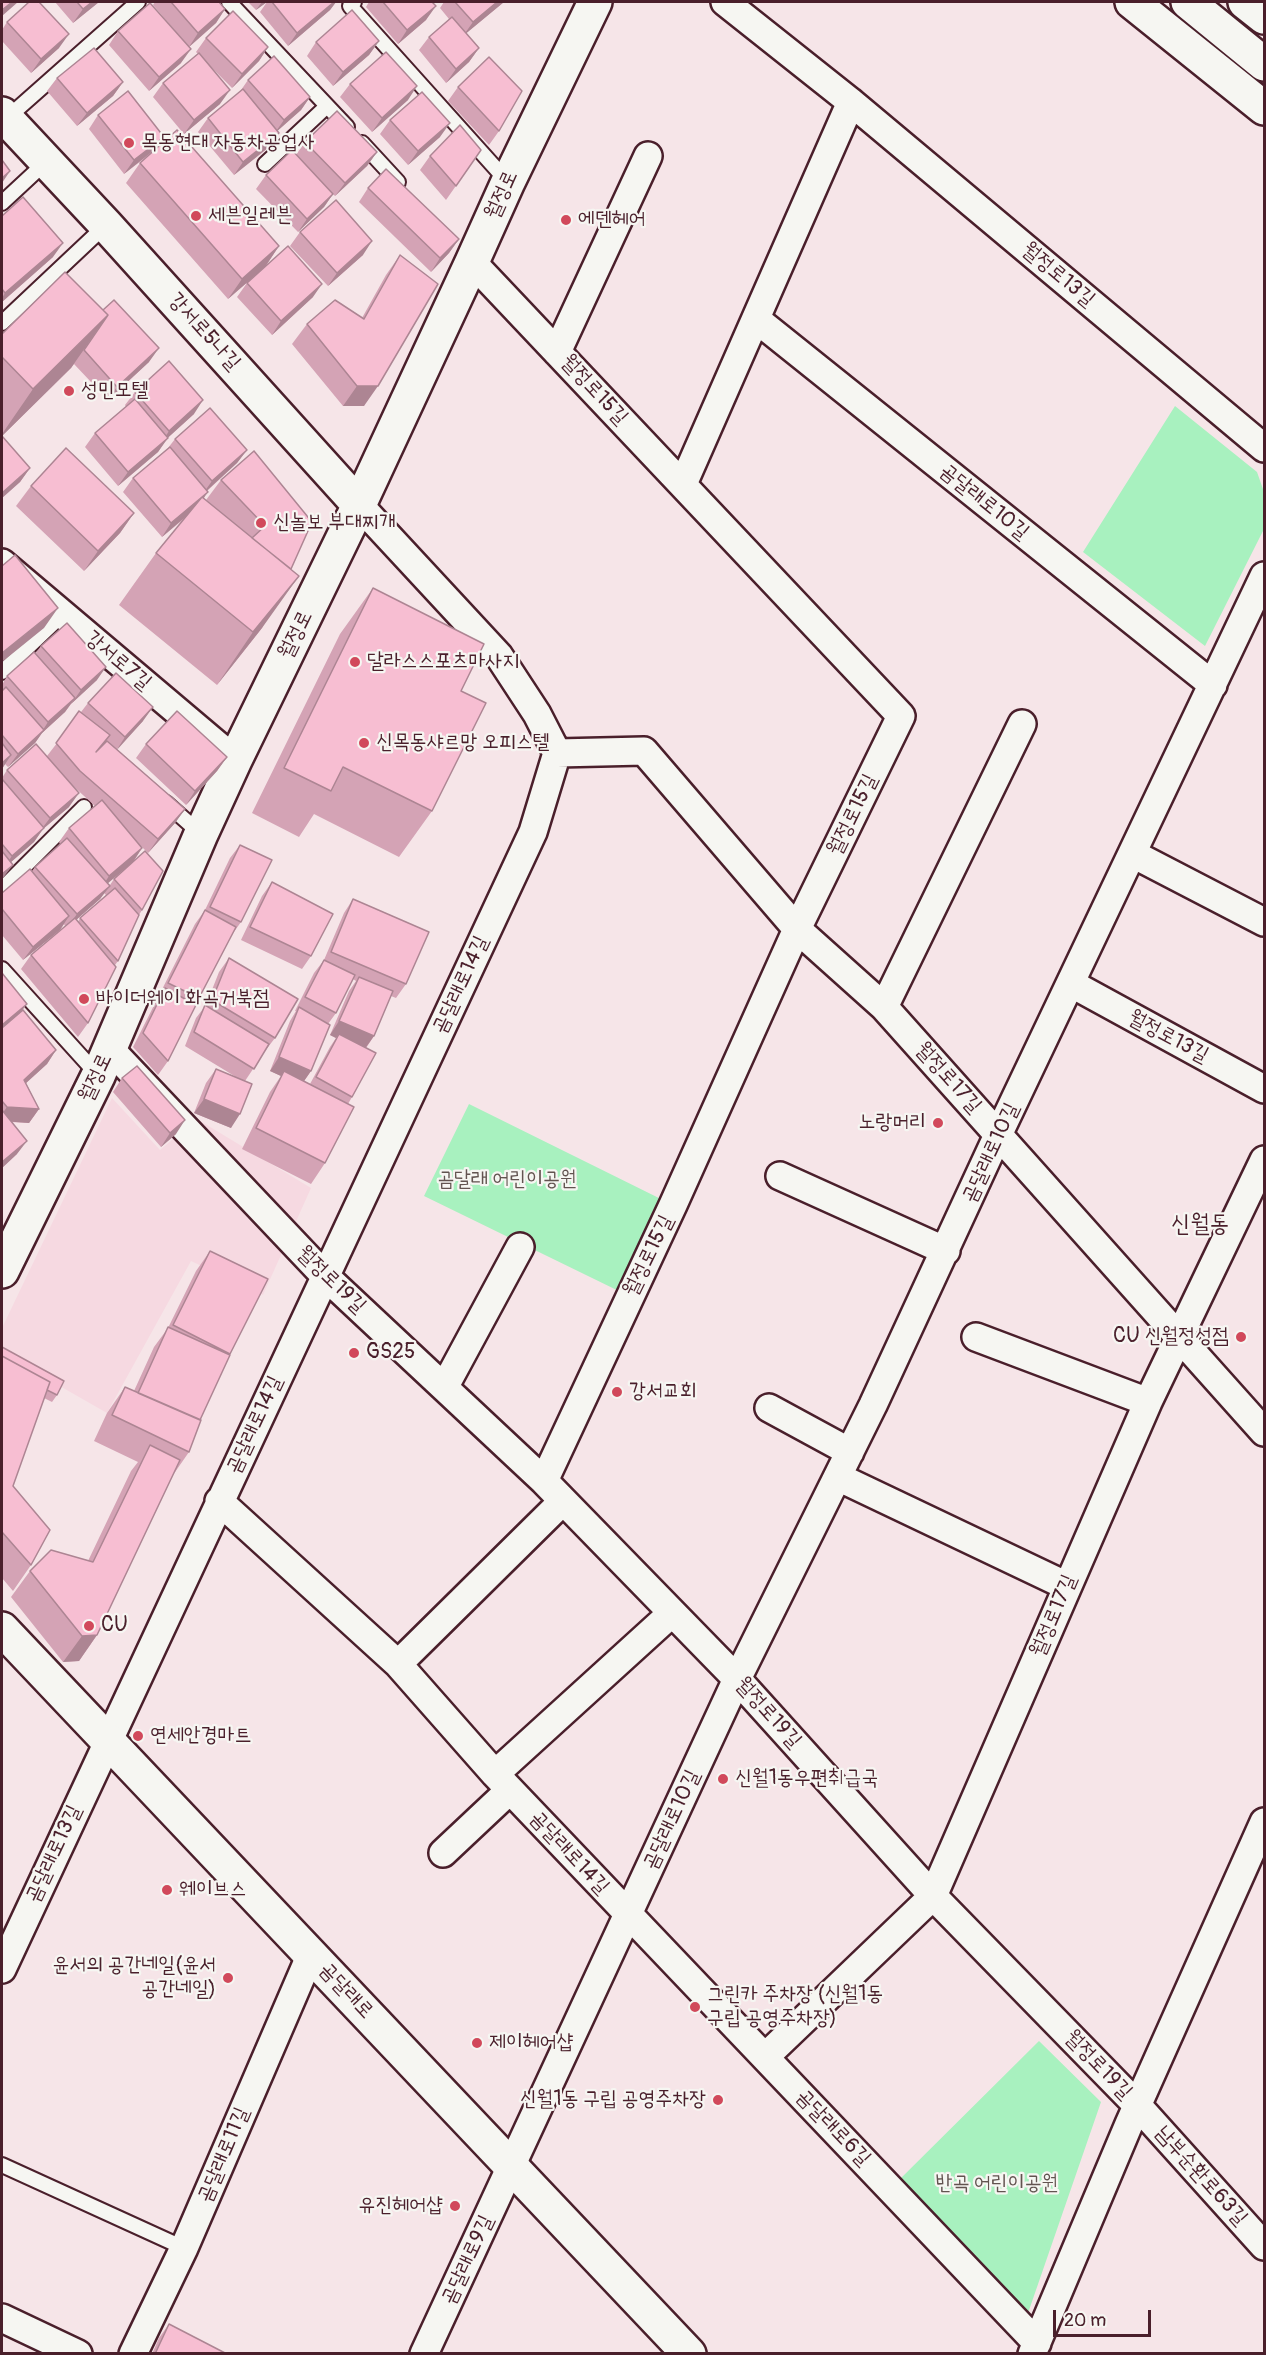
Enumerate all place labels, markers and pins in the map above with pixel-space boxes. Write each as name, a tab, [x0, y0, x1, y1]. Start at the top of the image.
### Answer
place label: 목동현대 자동차공업사	[141, 130, 315, 156]
marker: 목동현대 자동차공업사	[122, 136, 136, 150]
place label: 세븐일레븐	[208, 203, 292, 229]
place label: 에덴헤어	[578, 207, 646, 233]
marker: 세븐일레븐	[189, 209, 203, 223]
marker: 에덴헤어	[559, 213, 573, 227]
place label: 성민모텔	[81, 378, 149, 404]
marker: 성민모텔	[62, 384, 76, 398]
place label: 신놀보 부대찌개	[273, 510, 396, 536]
marker: 신놀보 부대찌개	[254, 516, 268, 530]
place label: 달라스스포츠마사지	[367, 649, 519, 675]
marker: 달라스스포츠마사지	[348, 655, 362, 669]
place label: 신목동샤르망 오피스텔	[376, 730, 550, 756]
marker: 신목동샤르망 오피스텔	[357, 736, 371, 750]
place label: 바이더웨이 화곡거북점	[96, 986, 270, 1012]
marker: 바이더웨이 화곡거북점	[77, 992, 91, 1006]
place label: 노랑머리	[858, 1110, 926, 1136]
marker: 노랑머리	[931, 1116, 945, 1130]
place label: CU 신월정성점	[1113, 1324, 1229, 1350]
marker: CU 신월정성점	[1234, 1330, 1248, 1344]
place label: GS25	[366, 1340, 415, 1366]
marker: GS25	[347, 1346, 361, 1360]
place label: 강서교회	[629, 1379, 697, 1405]
marker: 강서교회	[610, 1385, 624, 1399]
place label: CU	[101, 1613, 128, 1639]
marker: CU	[82, 1619, 96, 1633]
place label: 연세안경마트	[150, 1723, 251, 1749]
marker: 연세안경마트	[131, 1729, 145, 1743]
place label: 신월1동우편취급국	[735, 1766, 878, 1792]
marker: 신월1동우편취급국	[716, 1772, 730, 1786]
place label: 웨이브스	[179, 1877, 247, 1903]
marker: 웨이브스	[160, 1883, 174, 1897]
place label: 윤서의 공간네일(윤서 공간네일)	[52, 1953, 216, 2003]
marker: 윤서의 공간네일(윤서 공간네일)	[221, 1971, 235, 1985]
place label: 그린카 주차장 (신월1동 구립 공영주차장)	[707, 1982, 883, 2032]
marker: 그린카 주차장 (신월1동 구립 공영주차장)	[688, 2000, 702, 2014]
place label: 제이헤어샵	[489, 2030, 573, 2056]
marker: 제이헤어샵	[470, 2036, 484, 2050]
place label: 신월1동 구립 공영주차장	[520, 2087, 706, 2113]
marker: 신월1동 구립 공영주차장	[711, 2093, 725, 2107]
place label: 유진헤어샵	[359, 2193, 443, 2219]
marker: 유진헤어샵	[448, 2199, 462, 2213]

